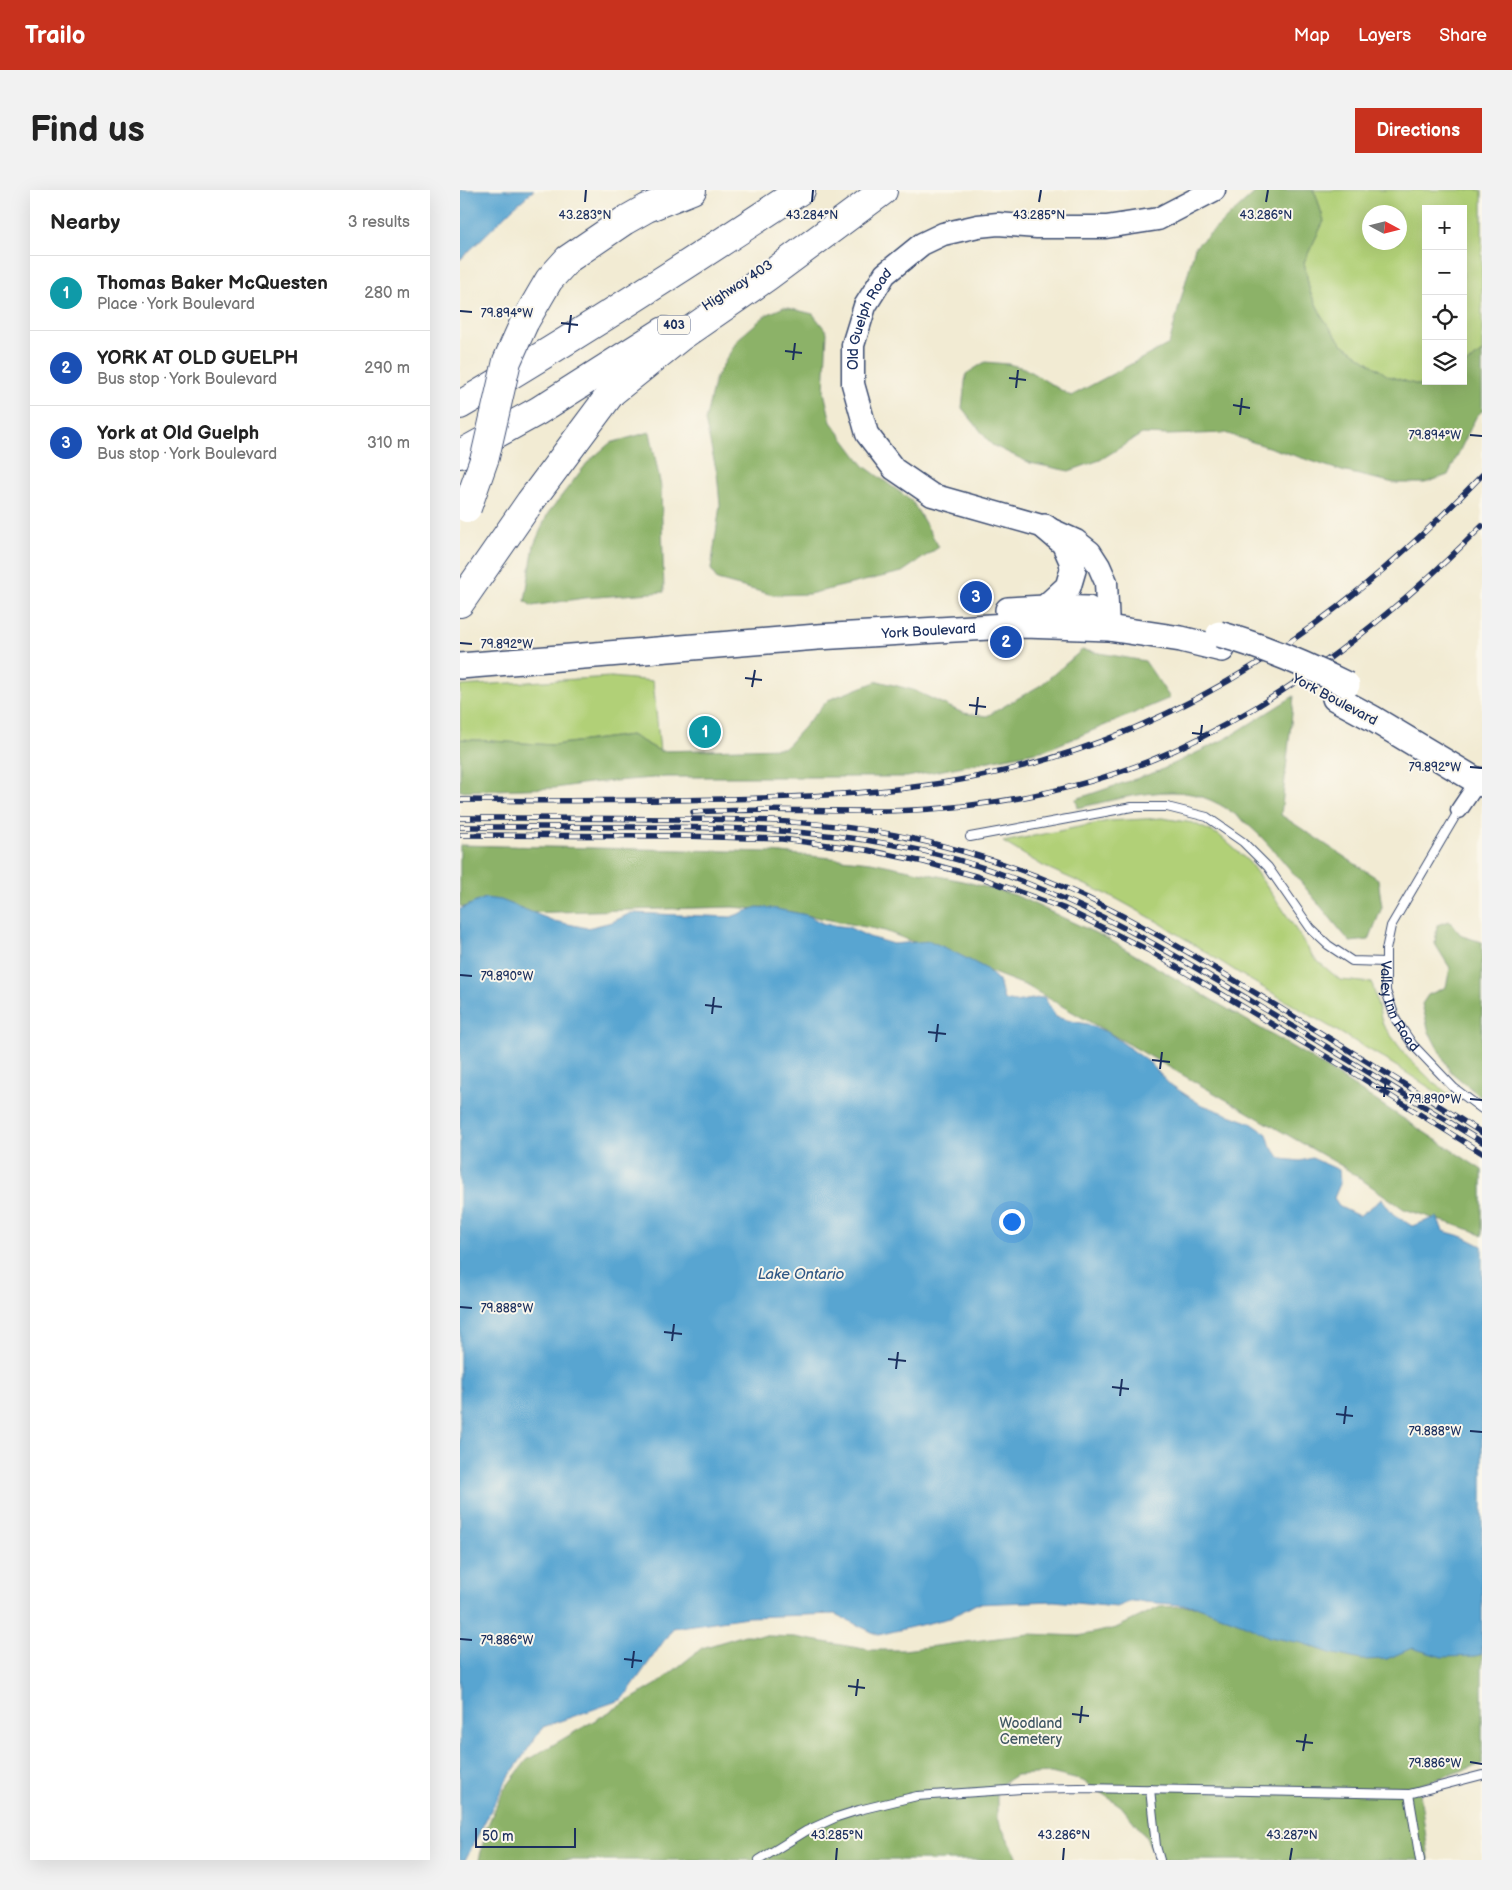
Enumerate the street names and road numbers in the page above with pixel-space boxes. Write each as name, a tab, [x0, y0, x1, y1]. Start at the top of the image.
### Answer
street label: Highway 403	[699, 256, 776, 315]
street label: Old Guelph Road	[845, 264, 895, 370]
road number: 403	[658, 316, 690, 334]
street label: York Boulevard	[880, 620, 976, 642]
street label: York Boulevard	[1288, 669, 1380, 729]
street label: Valley Inn Road	[1377, 961, 1423, 1055]

